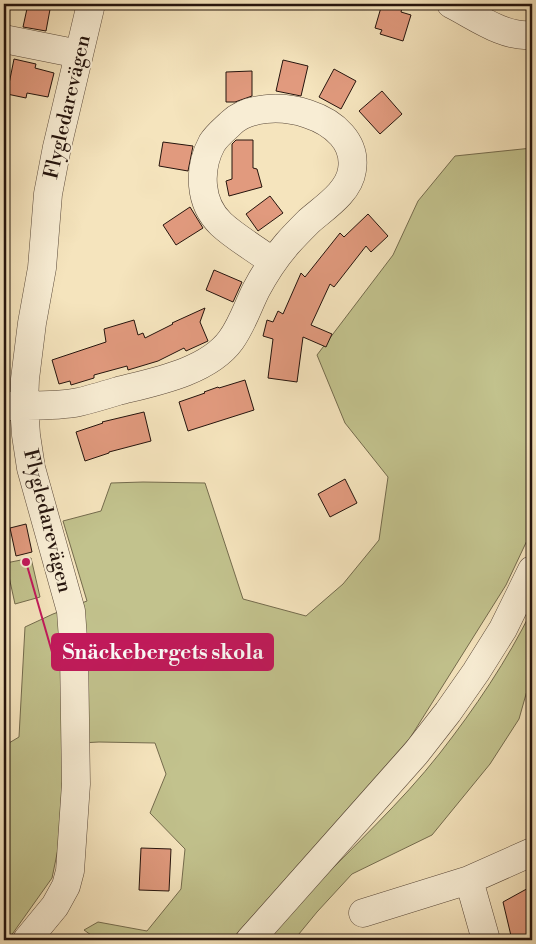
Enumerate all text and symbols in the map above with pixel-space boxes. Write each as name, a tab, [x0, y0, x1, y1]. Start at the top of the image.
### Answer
street label: Flygledarevägen	[39, 32, 97, 181]
street label: Flygledarevägen	[17, 447, 77, 595]
callout: Snäckebergets skola	[52, 634, 273, 670]
text: Snäckebergets skola	[62, 640, 264, 666]

